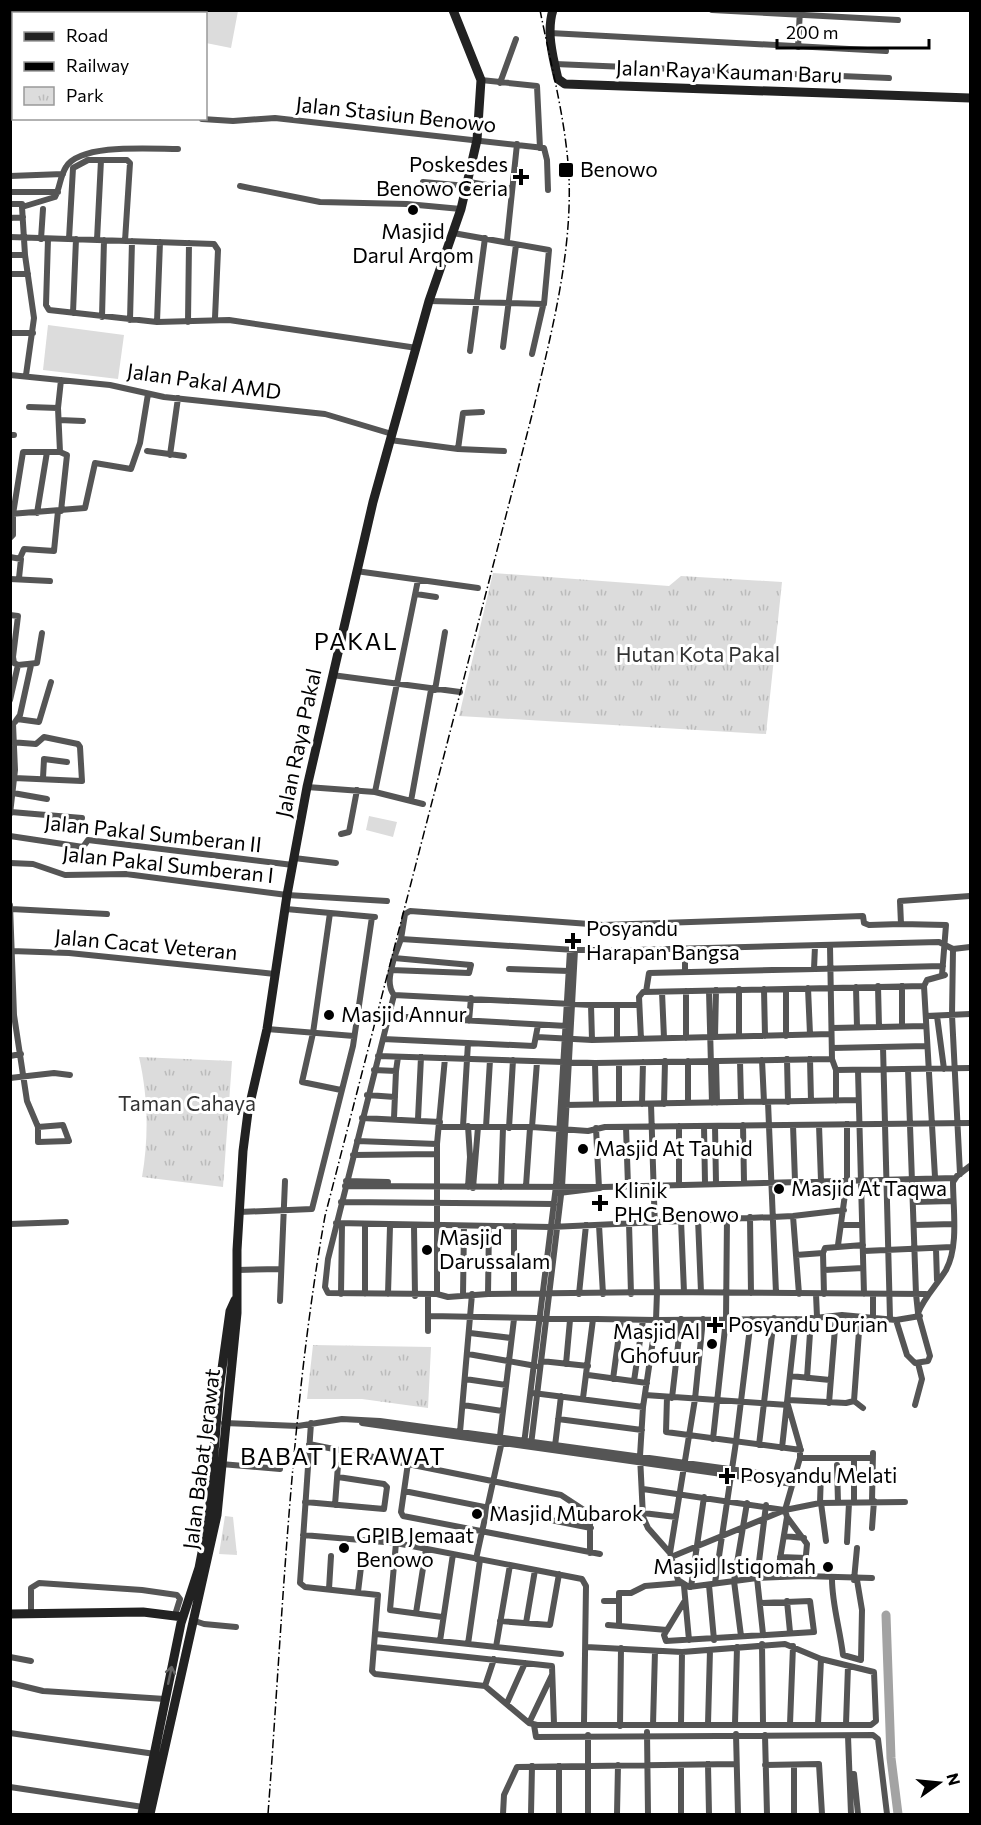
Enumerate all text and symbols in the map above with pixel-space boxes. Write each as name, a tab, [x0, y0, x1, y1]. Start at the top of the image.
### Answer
legend	[12, 12, 207, 120]
scale bar	[777, 12, 928, 50]
text: 200 m	[786, 21, 839, 43]
text: Road	[66, 24, 108, 46]
text: Railway	[66, 54, 129, 76]
street label: Jalan Raya Kauman Baru	[615, 54, 843, 87]
text: Park	[66, 84, 104, 106]
street label: Jalan Stasiun Benowo	[295, 91, 498, 136]
place label: Poskesdes Benowo Ceria	[376, 151, 508, 200]
place label: Benowo	[580, 156, 658, 181]
marker: Benowo	[557, 161, 575, 179]
marker: Poskesdes Benowo Ceria	[512, 168, 530, 186]
marker: Masjid Darul Arqom	[406, 203, 420, 217]
place label: Masjid Darul Arqom	[352, 218, 474, 267]
street label: Jalan Pakal AMD	[126, 357, 283, 404]
district label: PAKAL	[314, 626, 398, 655]
park label: Hutan Kota Pakal	[616, 641, 780, 666]
street label: Jalan Raya Pakal	[270, 666, 326, 820]
street label: Jalan Pakal Sumberan II	[43, 809, 263, 856]
street label: Jalan Pakal Sumberan I	[61, 840, 275, 887]
place label: Posyandu Harapan Bangsa	[586, 915, 740, 964]
street label: Jalan Cacat Veteran	[54, 923, 239, 964]
marker: Posyandu Harapan Bangsa	[564, 932, 582, 950]
place label: Masjid Annur	[341, 1001, 467, 1026]
marker: Masjid Annur	[322, 1008, 336, 1022]
park label: Taman Cahaya	[118, 1090, 256, 1115]
place label: Masjid At Tauhid	[595, 1135, 753, 1160]
marker: Masjid At Tauhid	[576, 1142, 590, 1156]
place label: Masjid At Taqwa	[791, 1175, 947, 1200]
place label: Klinik PHC Benowo	[614, 1177, 739, 1226]
marker: Masjid At Taqwa	[772, 1182, 786, 1196]
marker: Klinik PHC Benowo	[591, 1194, 609, 1212]
place label: Masjid Darussalam	[439, 1224, 550, 1273]
marker: Masjid Darussalam	[420, 1243, 434, 1257]
place label: Posyandu Durian	[728, 1311, 888, 1336]
marker: Posyandu Durian	[706, 1316, 724, 1334]
place label: Masjid Al Ghofuur	[613, 1318, 700, 1367]
marker: Masjid Al Ghofuur	[705, 1337, 719, 1351]
street label: Jalan Babat Jerawat	[177, 1367, 224, 1551]
district label: BABAT JERAWAT	[240, 1441, 446, 1470]
place label: Posyandu Melati	[740, 1462, 898, 1487]
marker: Posyandu Melati	[718, 1467, 736, 1485]
place label: Masjid Mubarok	[489, 1500, 643, 1525]
marker: Masjid Mubarok	[470, 1507, 484, 1521]
place label: GPIB Jemaat Benowo	[356, 1522, 474, 1571]
marker: GPIB Jemaat Benowo	[337, 1541, 351, 1555]
place label: Masjid Istiqomah	[653, 1553, 816, 1578]
marker: Masjid Istiqomah	[821, 1560, 835, 1574]
one-way arrow	[165, 1666, 176, 1685]
north arrow	[909, 1753, 969, 1813]
text: N	[943, 1771, 965, 1787]

